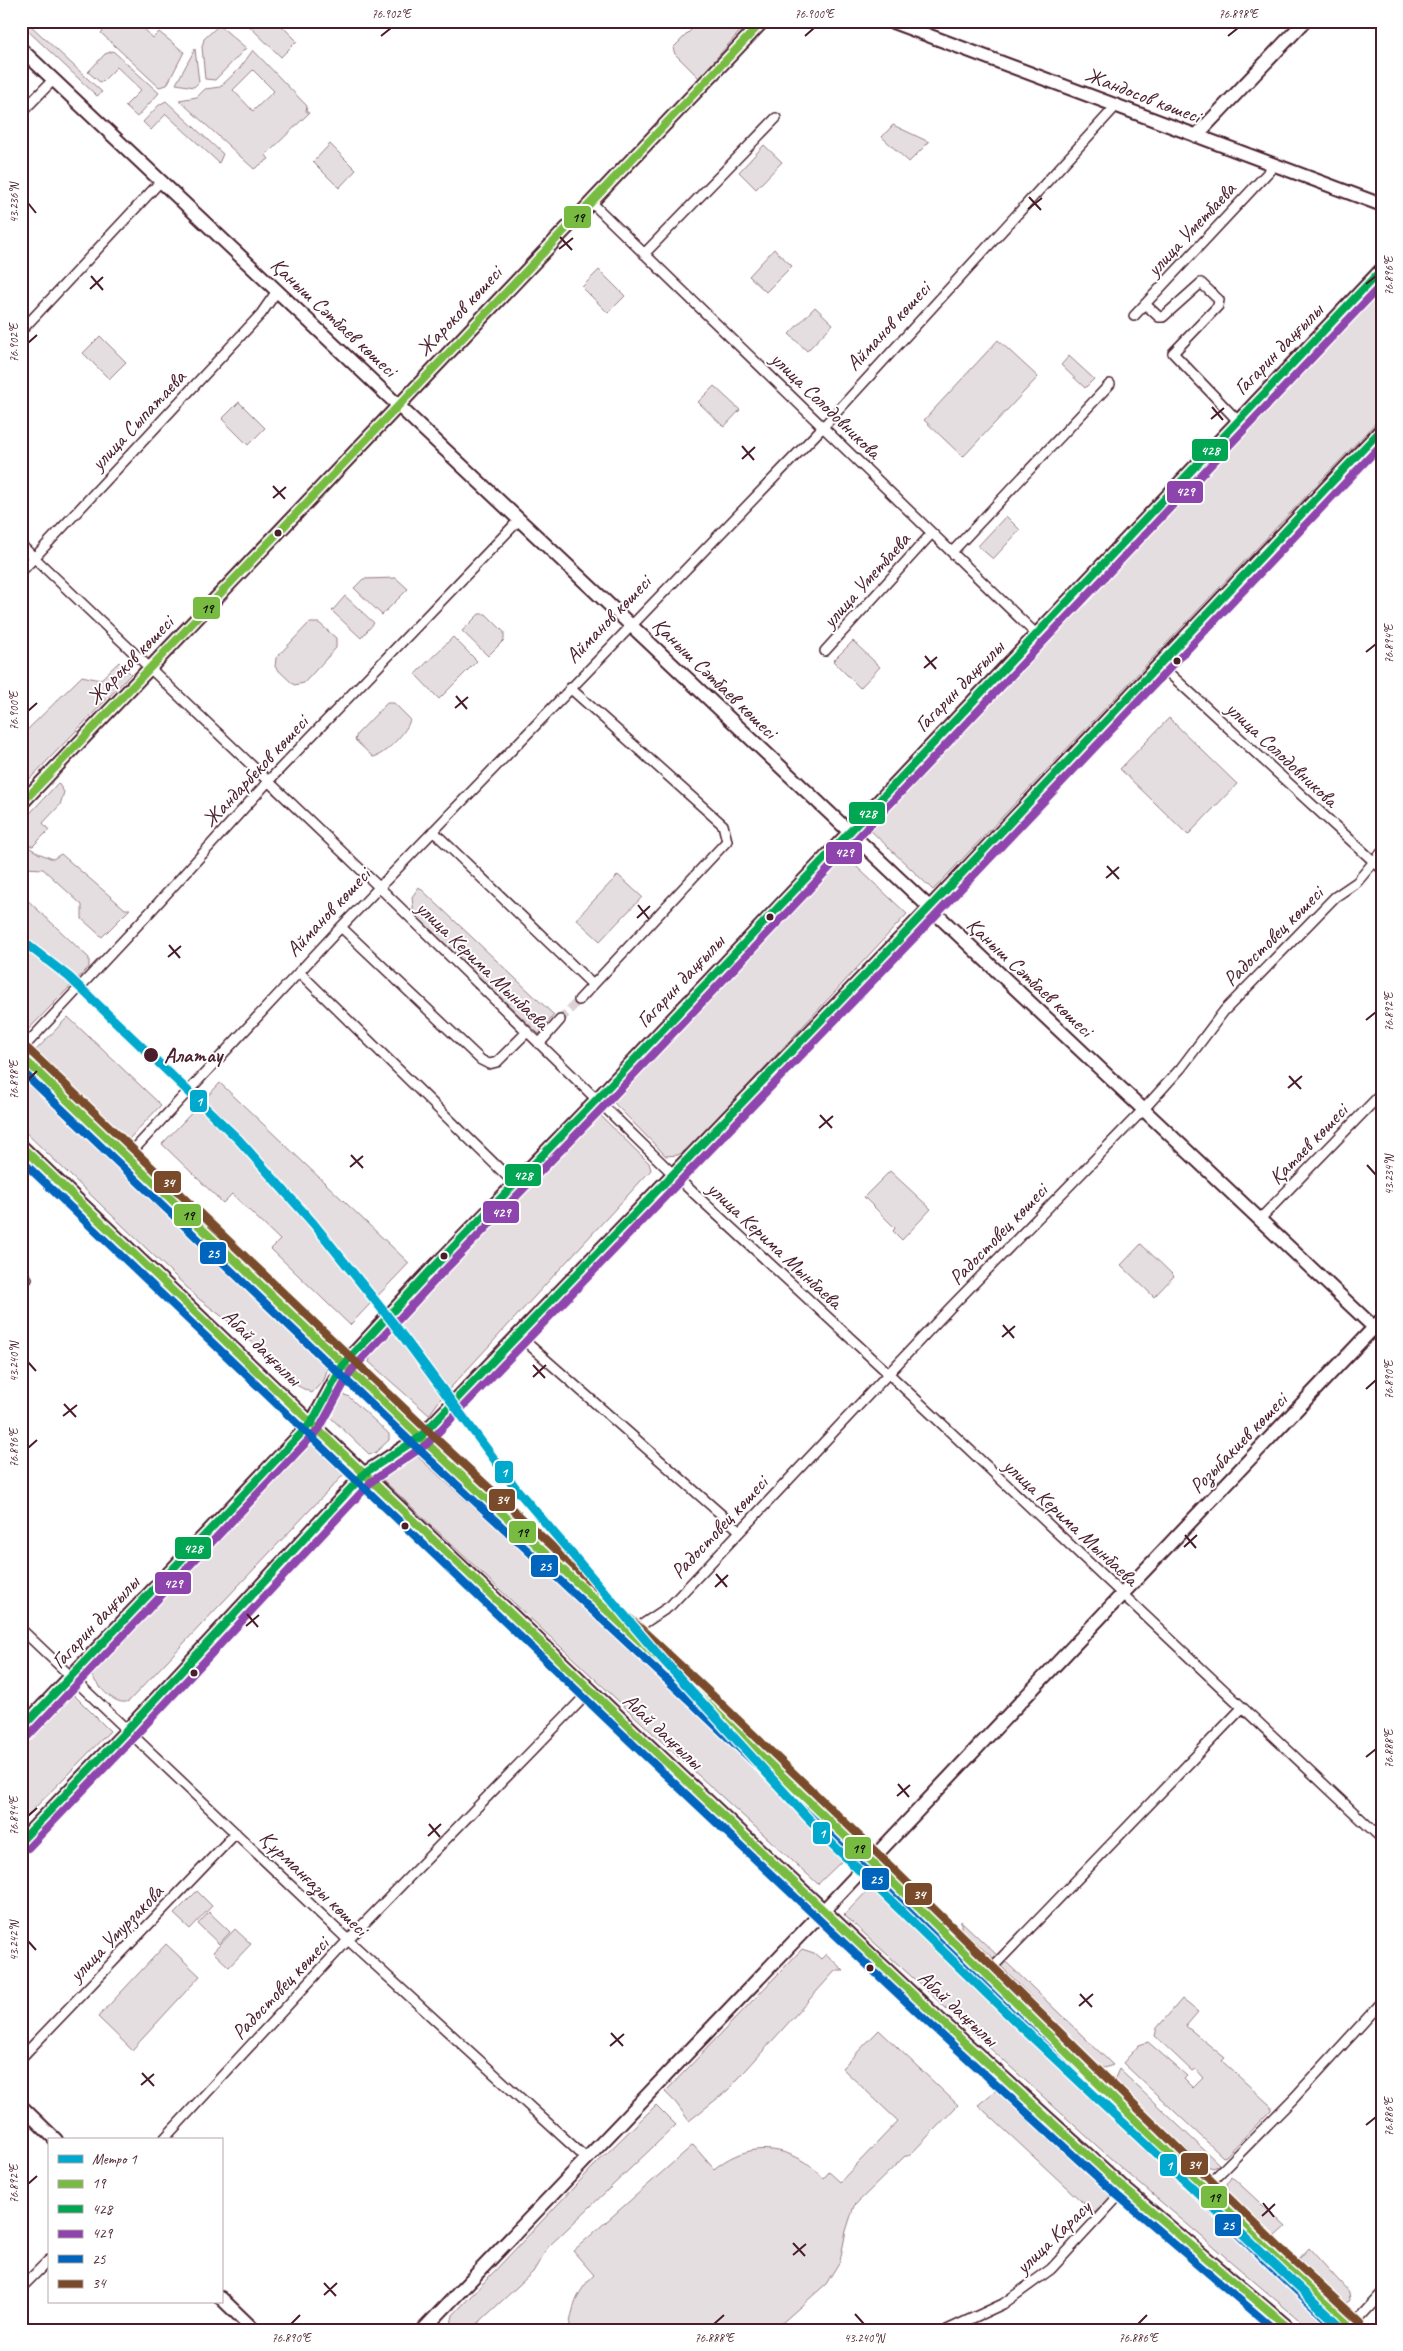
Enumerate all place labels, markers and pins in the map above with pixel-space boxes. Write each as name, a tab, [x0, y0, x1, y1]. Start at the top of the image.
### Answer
unlabelled marker	[273, 528, 283, 538]
unlabelled marker	[1172, 656, 1182, 666]
unlabelled marker	[765, 912, 775, 922]
place label: Алатау	[164, 1042, 225, 1068]
marker: Алатау	[142, 1046, 160, 1064]
unlabelled marker	[439, 1251, 449, 1261]
unlabelled marker	[400, 1521, 410, 1531]
unlabelled marker	[189, 1668, 199, 1678]
unlabelled marker	[865, 1963, 875, 1973]

